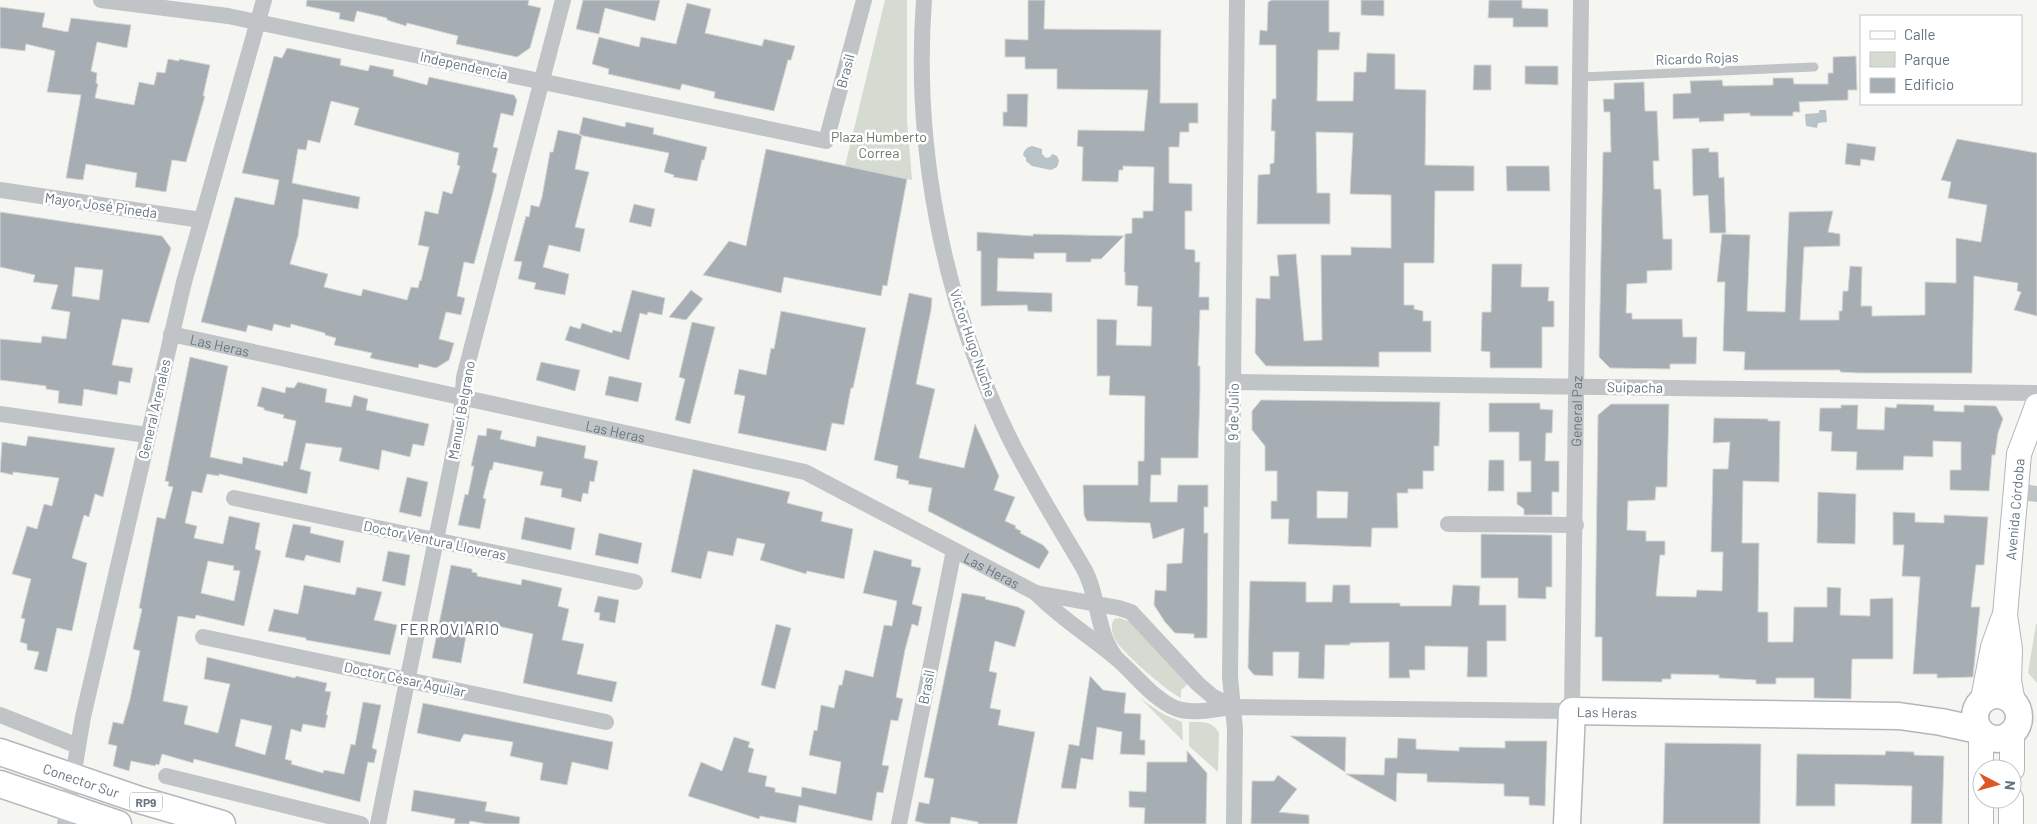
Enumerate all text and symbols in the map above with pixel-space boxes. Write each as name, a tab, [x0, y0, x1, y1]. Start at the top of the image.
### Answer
legend	[1860, 15, 2022, 105]
text: Calle	[1904, 25, 1936, 43]
street label: Independencia	[419, 47, 509, 83]
street label: Ricardo Rojas	[1655, 48, 1739, 68]
text: Parque	[1904, 50, 1950, 68]
street label: Brasil	[832, 52, 858, 90]
text: Edificio	[1904, 75, 1954, 93]
park label: Plaza Humberto Correa	[831, 128, 927, 161]
street label: Mayor José Pineda	[44, 189, 158, 221]
street label: Víctor Hugo Nuche	[947, 287, 999, 399]
street label: Las Heras	[189, 330, 251, 359]
street label: General Arenales	[134, 357, 174, 461]
street label: Manuel Belgrano	[444, 359, 478, 461]
street label: General Paz	[1567, 376, 1585, 447]
street label: Suipacha	[1607, 378, 1663, 396]
street label: 9 de Julio	[1224, 383, 1242, 441]
street label: Las Heras	[584, 416, 647, 446]
street label: Avenida Córdoba	[2001, 458, 2027, 561]
street label: Doctor Ventura Lloveras	[362, 517, 508, 563]
street label: Las Heras	[961, 548, 1023, 592]
district label: FERROVIARIO	[400, 620, 500, 638]
street label: Doctor César Aguilar	[343, 658, 467, 700]
street label: Brasil	[914, 668, 938, 706]
street label: Las Heras	[1577, 703, 1637, 720]
street label: Conector Sur	[41, 759, 122, 801]
north arrow	[1972, 759, 2022, 809]
text: N	[2001, 780, 2019, 791]
road number: RP9	[130, 792, 162, 812]

